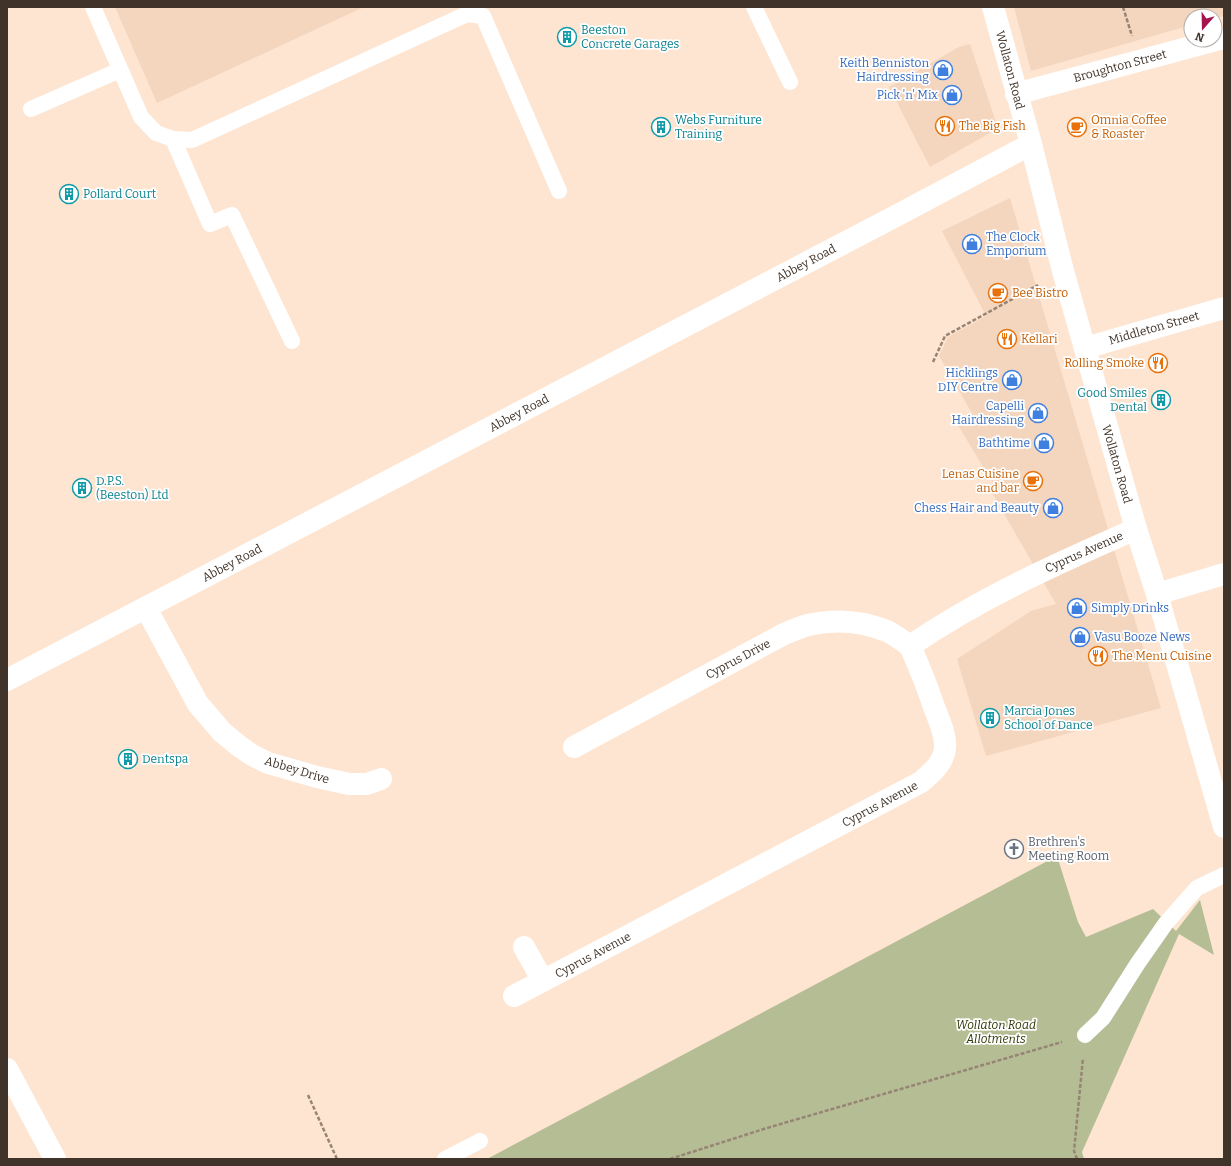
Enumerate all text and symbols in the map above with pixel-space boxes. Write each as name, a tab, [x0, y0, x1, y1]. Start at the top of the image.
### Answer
north arrow	[1183, 8, 1223, 48]
place label: Beeston Concrete Garages	[581, 23, 680, 51]
building icon: Beeston Concrete Garages	[556, 26, 578, 48]
street label: Wollaton Road	[993, 29, 1027, 111]
text: N	[1193, 29, 1206, 44]
street label: Broughton Street	[1072, 47, 1169, 85]
place label: Keith Benniston Hairdressing	[839, 56, 929, 84]
shop icon: Keith Benniston Hairdressing	[932, 59, 954, 81]
shop icon: Pick 'n' Mix	[941, 84, 963, 106]
place label: Pick 'n' Mix	[877, 88, 938, 102]
place label: Webs Furniture Training	[675, 113, 762, 141]
place label: Omnia Coffee & Roaster	[1091, 113, 1167, 141]
restaurant icon: The Big Fish	[934, 115, 956, 137]
building icon: Webs Furniture Training	[650, 116, 672, 138]
cafe icon: Omnia Coffee & Roaster	[1066, 116, 1088, 138]
place label: The Big Fish	[959, 119, 1026, 133]
building icon: Pollard Court	[58, 183, 80, 205]
place label: Pollard Court	[83, 187, 157, 201]
place label: The Clock Emporium	[986, 230, 1047, 258]
shop icon: The Clock Emporium	[961, 233, 983, 255]
street label: Abbey Road	[774, 241, 838, 285]
cafe icon: Bee Bistro	[987, 282, 1009, 304]
place label: Bee Bistro	[1012, 286, 1068, 300]
street label: Middleton Street	[1107, 308, 1201, 348]
restaurant icon: Kellari	[996, 328, 1018, 350]
place label: Kellari	[1021, 332, 1058, 346]
restaurant icon: Rolling Smoke	[1147, 352, 1169, 374]
place label: Rolling Smoke	[1064, 356, 1144, 370]
place label: Hicklings DIY Centre	[938, 366, 998, 394]
shop icon: Hicklings DIY Centre	[1001, 369, 1023, 391]
place label: Good Smiles Dental	[1077, 386, 1148, 414]
building icon: Good Smiles Dental	[1150, 389, 1172, 411]
street label: Abbey Road	[487, 391, 551, 435]
place label: Capelli Hairdressing	[951, 399, 1024, 427]
shop icon: Capelli Hairdressing	[1027, 402, 1049, 424]
street label: Wollaton Road	[1099, 423, 1135, 505]
shop icon: Bathtime	[1033, 432, 1055, 454]
place label: Bathtime	[978, 436, 1030, 450]
place label: Lenas Cuisine and bar	[942, 467, 1020, 495]
cafe icon: Lenas Cuisine and bar	[1022, 470, 1044, 492]
place label: D.P.S. (Beeston) Ltd	[96, 474, 169, 502]
building icon: D.P.S. (Beeston) Ltd	[71, 477, 93, 499]
shop icon: Chess Hair and Beauty	[1042, 497, 1064, 519]
place label: Chess Hair and Beauty	[914, 501, 1040, 515]
street label: Cyprus Avenue	[1043, 529, 1125, 575]
street label: Abbey Road	[200, 541, 264, 585]
shop icon: Simply Drinks	[1066, 597, 1088, 619]
place label: Simply Drinks	[1091, 601, 1169, 615]
shop icon: Vasu Booze News	[1069, 626, 1091, 648]
place label: Vasu Booze News	[1094, 630, 1191, 644]
street label: Cyprus Drive	[703, 636, 773, 682]
restaurant icon: The Menu Cuisine	[1087, 645, 1109, 667]
place label: The Menu Cuisine	[1112, 649, 1212, 663]
place label: Marcia Jones School of Dance	[1004, 704, 1093, 732]
building icon: Marcia Jones School of Dance	[979, 707, 1001, 729]
building icon: Dentspa	[117, 748, 139, 770]
place label: Dentspa	[142, 752, 189, 766]
street label: Abbey Drive	[263, 754, 331, 786]
street label: Cyprus Avenue	[840, 778, 920, 830]
place label: Brethren's Meeting Room	[1028, 835, 1110, 863]
church icon: Brethren's Meeting Room	[1003, 838, 1025, 860]
street label: Cyprus Avenue	[553, 929, 633, 981]
park label: Wollaton Road Allotments	[956, 1018, 1036, 1046]

